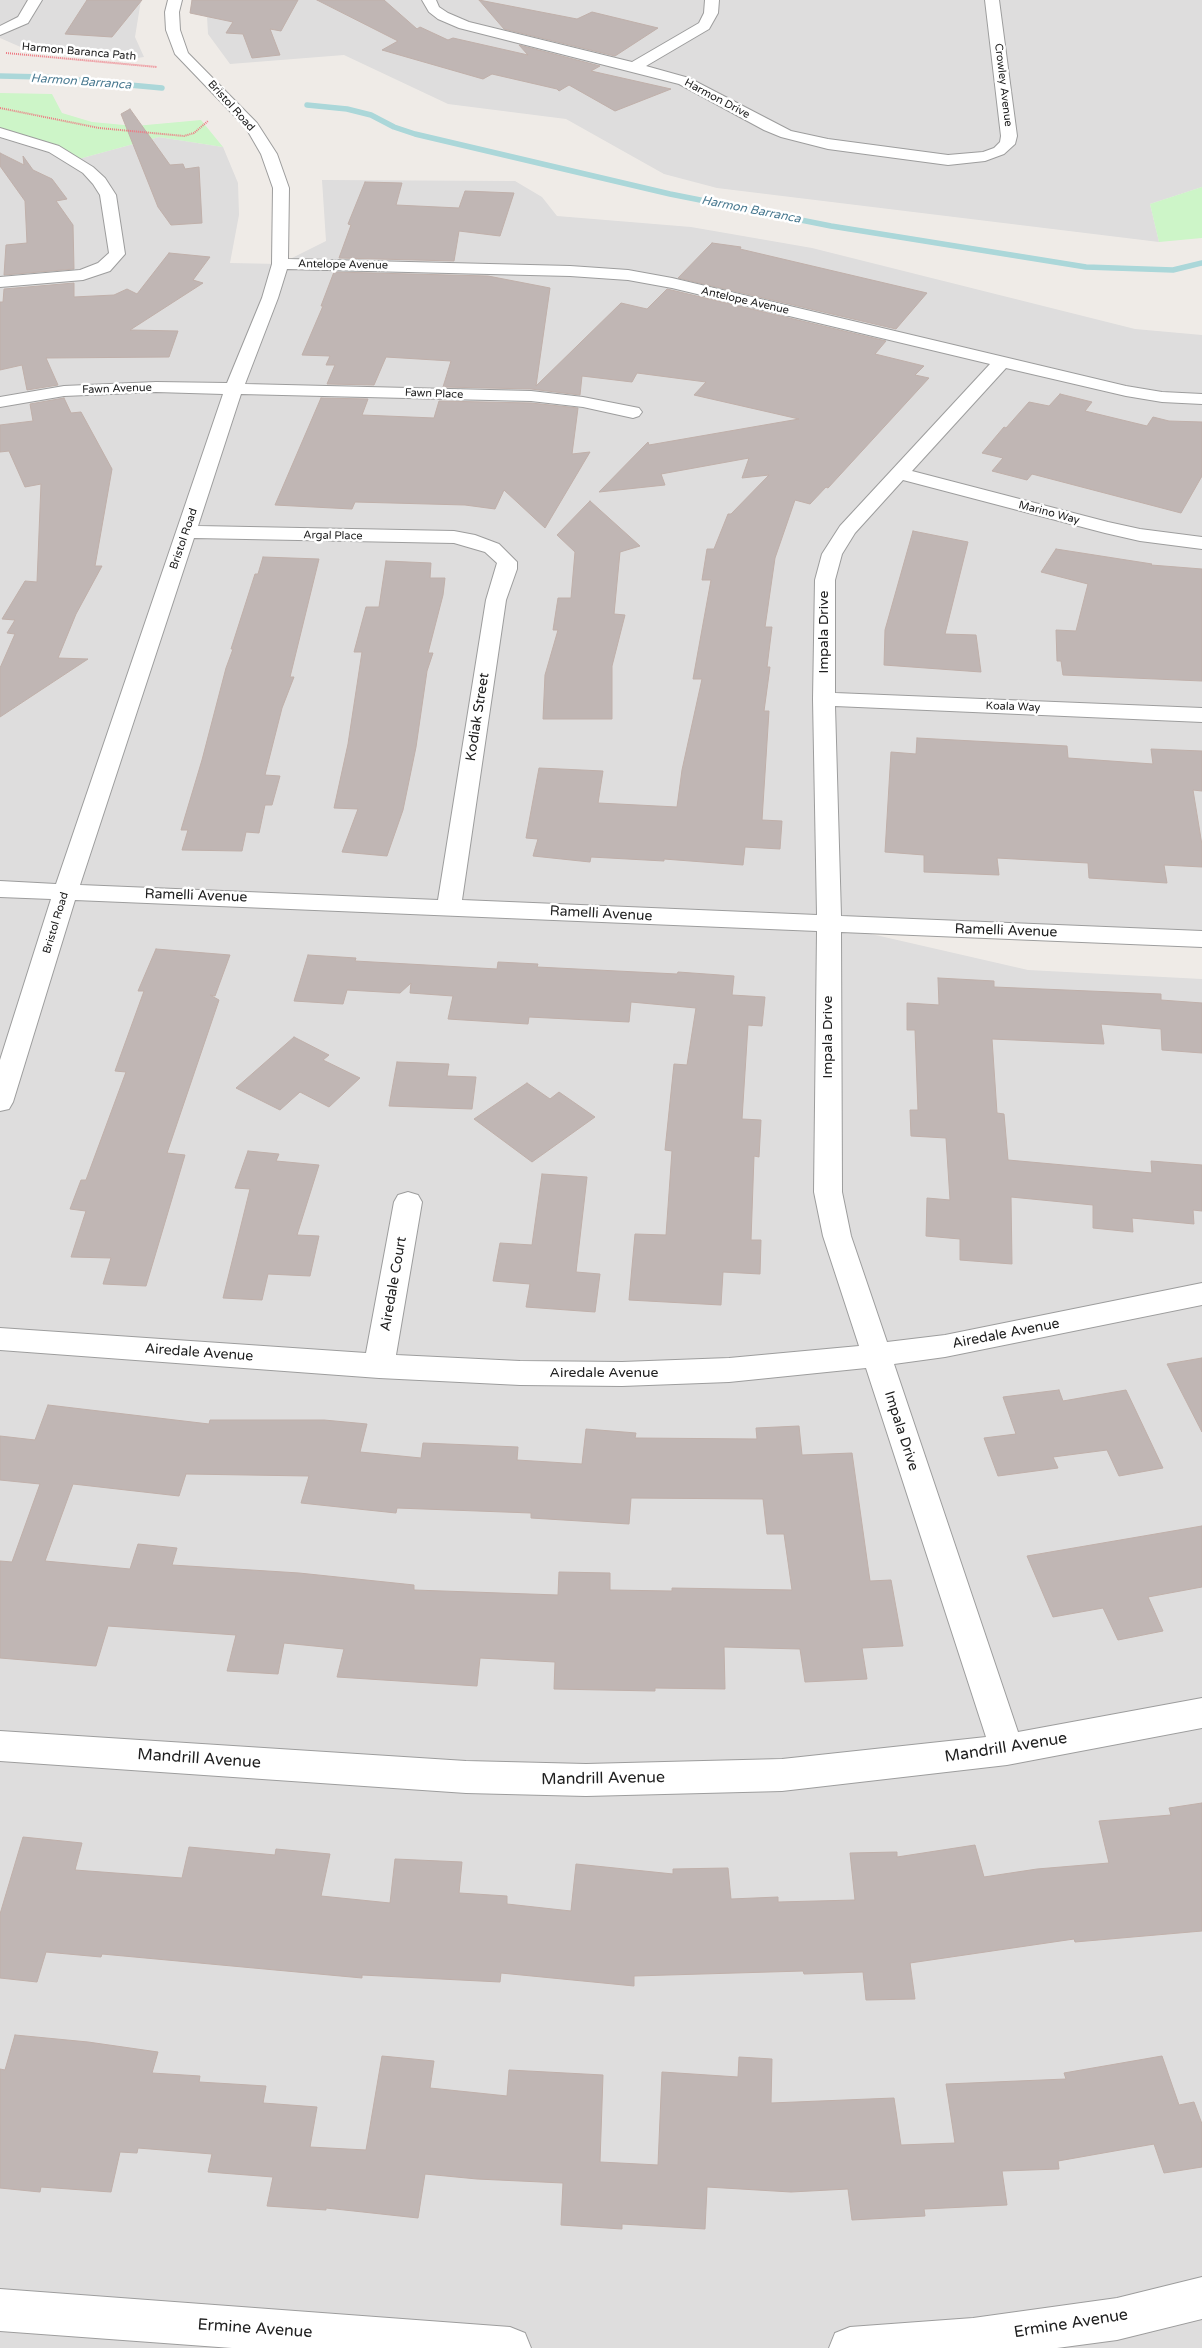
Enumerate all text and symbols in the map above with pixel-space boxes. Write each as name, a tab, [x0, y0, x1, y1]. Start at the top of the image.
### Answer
street label: Harmon Baranca Path	[21, 40, 137, 64]
street label: Crowley Avenue	[991, 43, 1015, 127]
water label: Harmon Barranca	[30, 71, 132, 93]
street label: Harmon Drive	[682, 76, 752, 122]
street label: Bristol Road	[205, 78, 257, 134]
water label: Harmon Barranca	[700, 193, 802, 227]
street label: Antelope Avenue	[298, 258, 388, 272]
street label: Antelope Avenue	[700, 284, 790, 318]
street label: Fawn Avenue	[82, 381, 152, 397]
street label: Fawn Place	[405, 386, 463, 402]
street label: Marino Way	[1017, 499, 1081, 527]
street label: Bristol Road	[167, 507, 201, 571]
street label: Argal Place	[303, 529, 363, 543]
street label: Impala Drive	[816, 591, 832, 673]
street label: Kodiak Street	[463, 672, 493, 762]
street label: Koala Way	[985, 699, 1041, 715]
street label: Ramelli Avenue	[144, 886, 248, 906]
street label: Bristol Road	[40, 891, 72, 955]
street label: Ramelli Avenue	[549, 903, 653, 925]
street label: Ramelli Avenue	[954, 921, 1058, 941]
street label: Impala Drive	[820, 996, 836, 1078]
street label: Airedale Court	[377, 1235, 411, 1333]
street label: Airedale Avenue	[951, 1315, 1061, 1353]
street label: Airedale Avenue	[144, 1341, 254, 1365]
street label: Airedale Avenue	[550, 1365, 658, 1381]
street label: Impala Drive	[880, 1389, 922, 1473]
street label: Mandrill Avenue	[943, 1729, 1069, 1767]
street label: Mandrill Avenue	[137, 1745, 261, 1773]
street label: Mandrill Avenue	[541, 1768, 665, 1790]
street label: Ermine Avenue	[1013, 2306, 1129, 2342]
street label: Ermine Avenue	[197, 2315, 313, 2343]

